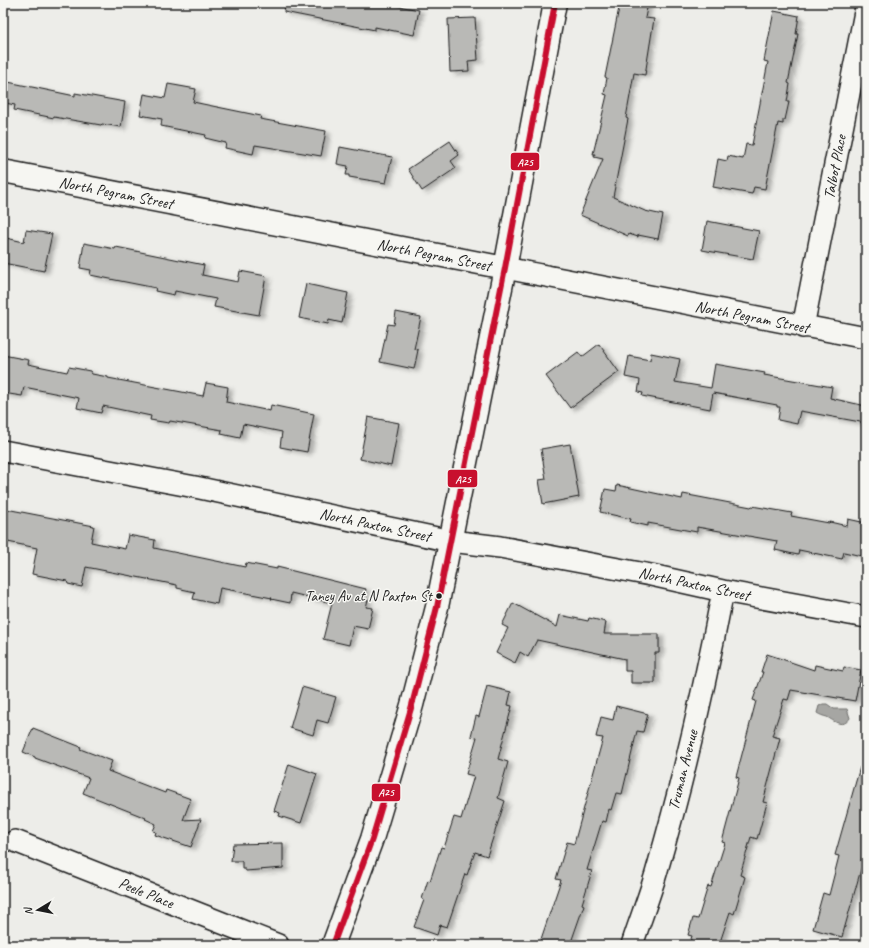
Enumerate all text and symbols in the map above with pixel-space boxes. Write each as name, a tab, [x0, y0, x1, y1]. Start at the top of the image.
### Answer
street label: Talbot Place	[819, 131, 851, 201]
line badge: A25	[510, 152, 540, 171]
text: A25	[517, 155, 534, 169]
street label: North Pegram Street	[57, 172, 177, 214]
street label: North Pegram Street	[375, 234, 495, 276]
street label: North Pegram Street	[693, 296, 813, 338]
line badge: A25	[447, 469, 478, 488]
text: A25	[455, 472, 472, 486]
street label: North Paxton Street	[318, 503, 435, 547]
street label: North Paxton Street	[637, 562, 754, 606]
place label: Taney Av at N Paxton St	[305, 587, 434, 606]
marker: Taney Av at N Paxton St	[434, 591, 444, 601]
street label: Truman Avenue	[663, 726, 703, 812]
line badge: A25	[371, 783, 401, 802]
text: A25	[378, 785, 395, 799]
street label: Peele Place	[116, 873, 178, 914]
north arrow	[18, 890, 58, 930]
text: N	[20, 905, 36, 916]

